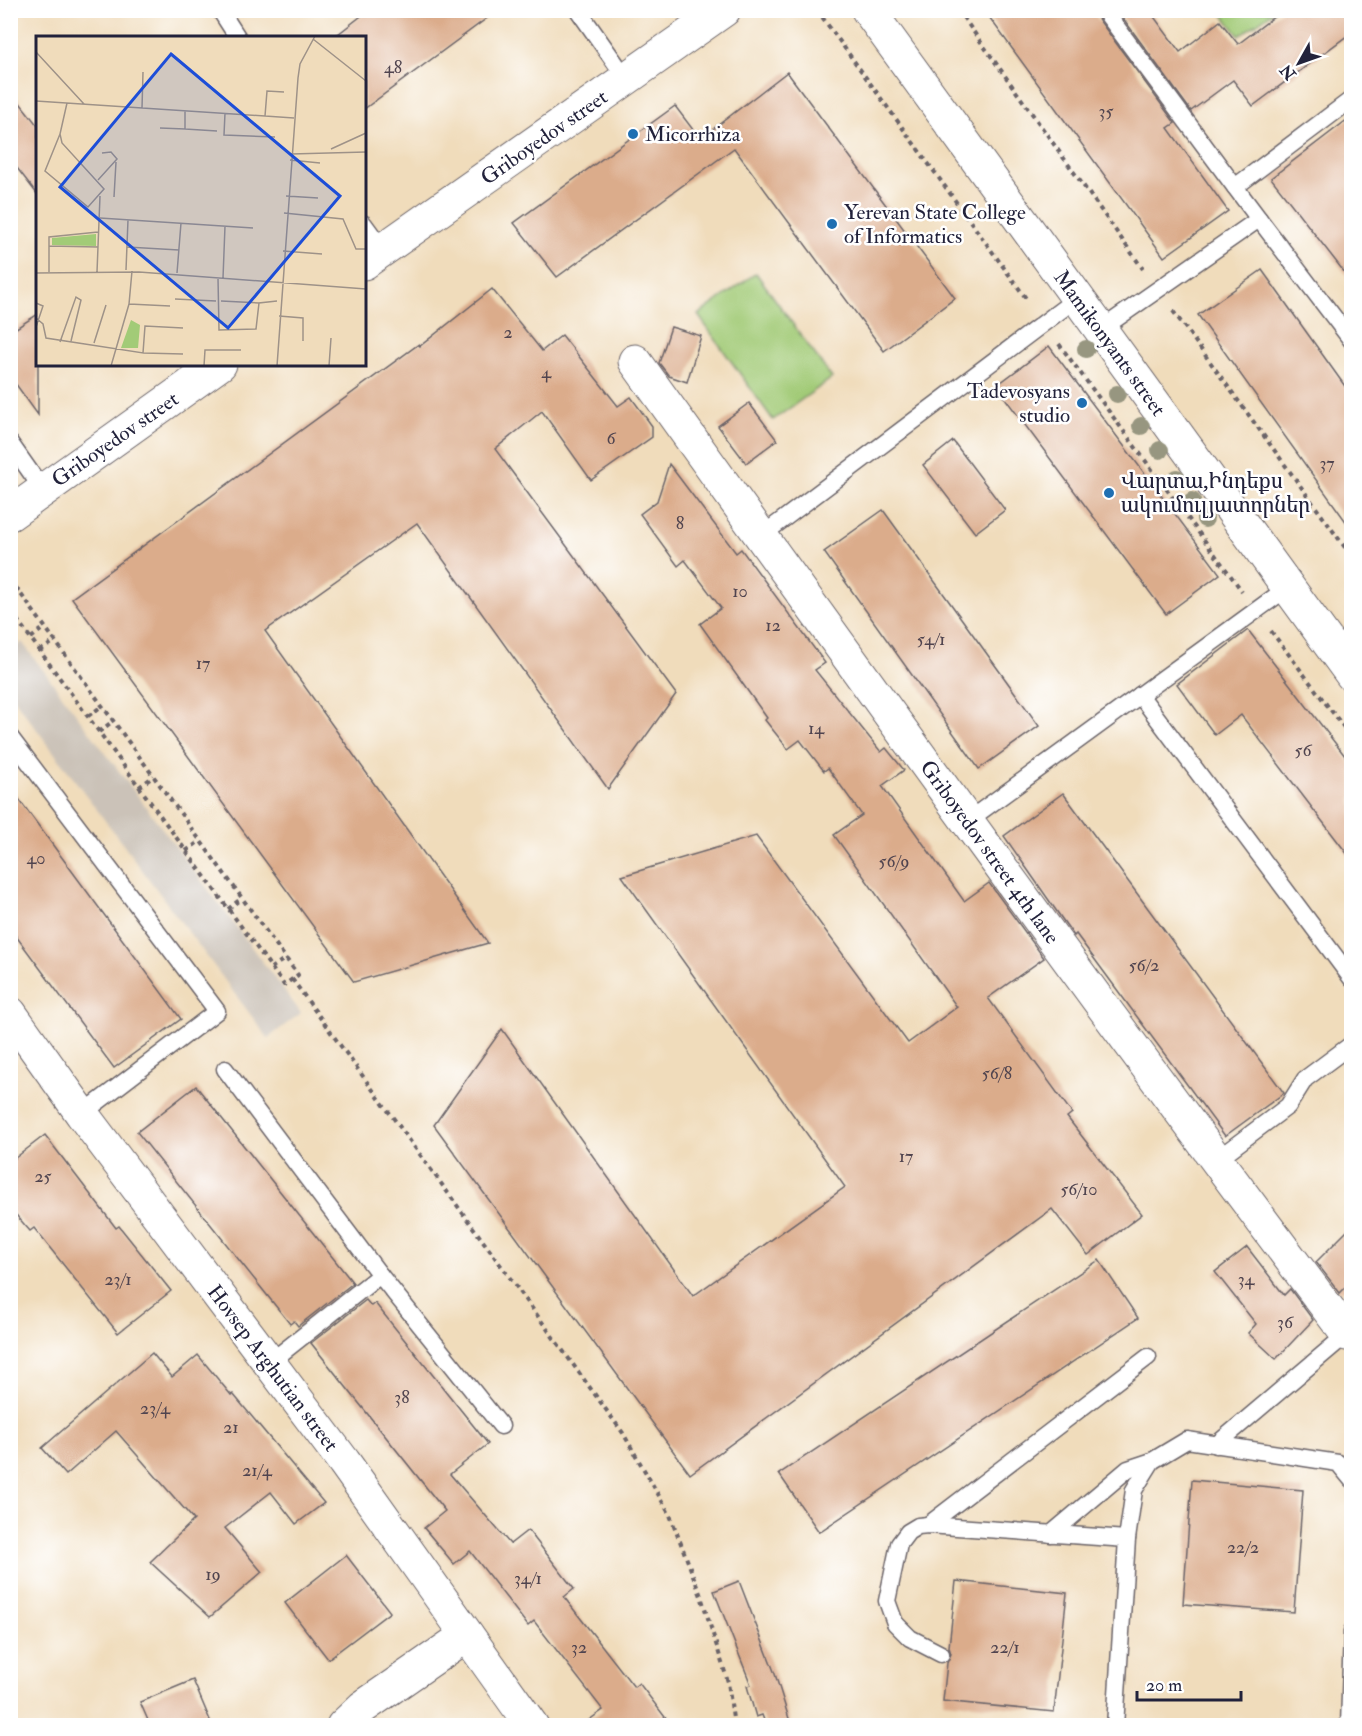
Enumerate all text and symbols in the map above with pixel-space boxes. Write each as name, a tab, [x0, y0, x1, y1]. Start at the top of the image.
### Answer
north arrow	[1269, 33, 1329, 93]
inset map	[36, 36, 366, 366]
house number: 48	[384, 56, 402, 79]
text: N	[1276, 60, 1301, 85]
street label: Griboyedov street	[475, 83, 613, 191]
house number: 35	[1099, 100, 1113, 123]
place label: Micorrhiza	[645, 121, 741, 148]
marker: Micorrhiza	[626, 127, 640, 141]
place label: Yerevan State College of Informatics	[844, 199, 1026, 250]
marker: Yerevan State College of Informatics	[825, 217, 839, 231]
street label: Mamikonyants street	[1047, 265, 1172, 422]
house number: 2	[503, 321, 513, 344]
house number: 4	[541, 361, 552, 384]
place label: Tadevosyans studio	[967, 378, 1070, 429]
street label: Griboyedov street	[46, 385, 184, 493]
marker: Tadevosyans studio	[1075, 396, 1089, 410]
house number: 6	[606, 427, 616, 450]
house number: 37	[1319, 452, 1335, 475]
place label: Վարտա,Ինդեքս ակումուլյատորներ	[1121, 468, 1310, 519]
marker: Վարտա,Ինդեքս ակումուլյատորներ	[1102, 486, 1116, 500]
house number: 8	[676, 512, 684, 535]
house number: 10	[732, 580, 748, 603]
house number: 12	[765, 614, 781, 637]
house number: 54/1	[917, 628, 945, 651]
house number: 17	[196, 652, 210, 675]
house number: 14	[808, 717, 825, 740]
house number: 56	[1295, 739, 1312, 762]
street label: Griboyedov street 4th lane	[914, 755, 1065, 950]
house number: 40	[27, 847, 45, 870]
house number: 56/9	[879, 850, 909, 873]
house number: 56/2	[1129, 954, 1159, 977]
house number: 56/8	[982, 1062, 1012, 1085]
house number: 17	[899, 1145, 913, 1168]
house number: 25	[35, 1165, 52, 1188]
house number: 56/10	[1060, 1178, 1098, 1201]
house number: 23/1	[104, 1268, 132, 1291]
house number: 34	[1238, 1268, 1256, 1291]
street label: Hovsep Arghutian street	[201, 1279, 344, 1457]
house number: 36	[1277, 1311, 1294, 1334]
house number: 38	[394, 1386, 410, 1409]
house number: 23/4	[140, 1397, 171, 1420]
house number: 21	[223, 1416, 239, 1439]
house number: 21/4	[242, 1459, 273, 1482]
house number: 22/2	[1227, 1536, 1259, 1559]
house number: 19	[205, 1563, 221, 1586]
house number: 34/1	[514, 1567, 542, 1590]
house number: 32	[571, 1636, 587, 1659]
house number: 22/1	[990, 1636, 1020, 1659]
scale bar	[1137, 1664, 1240, 1702]
text: 20 m	[1146, 1674, 1182, 1697]

